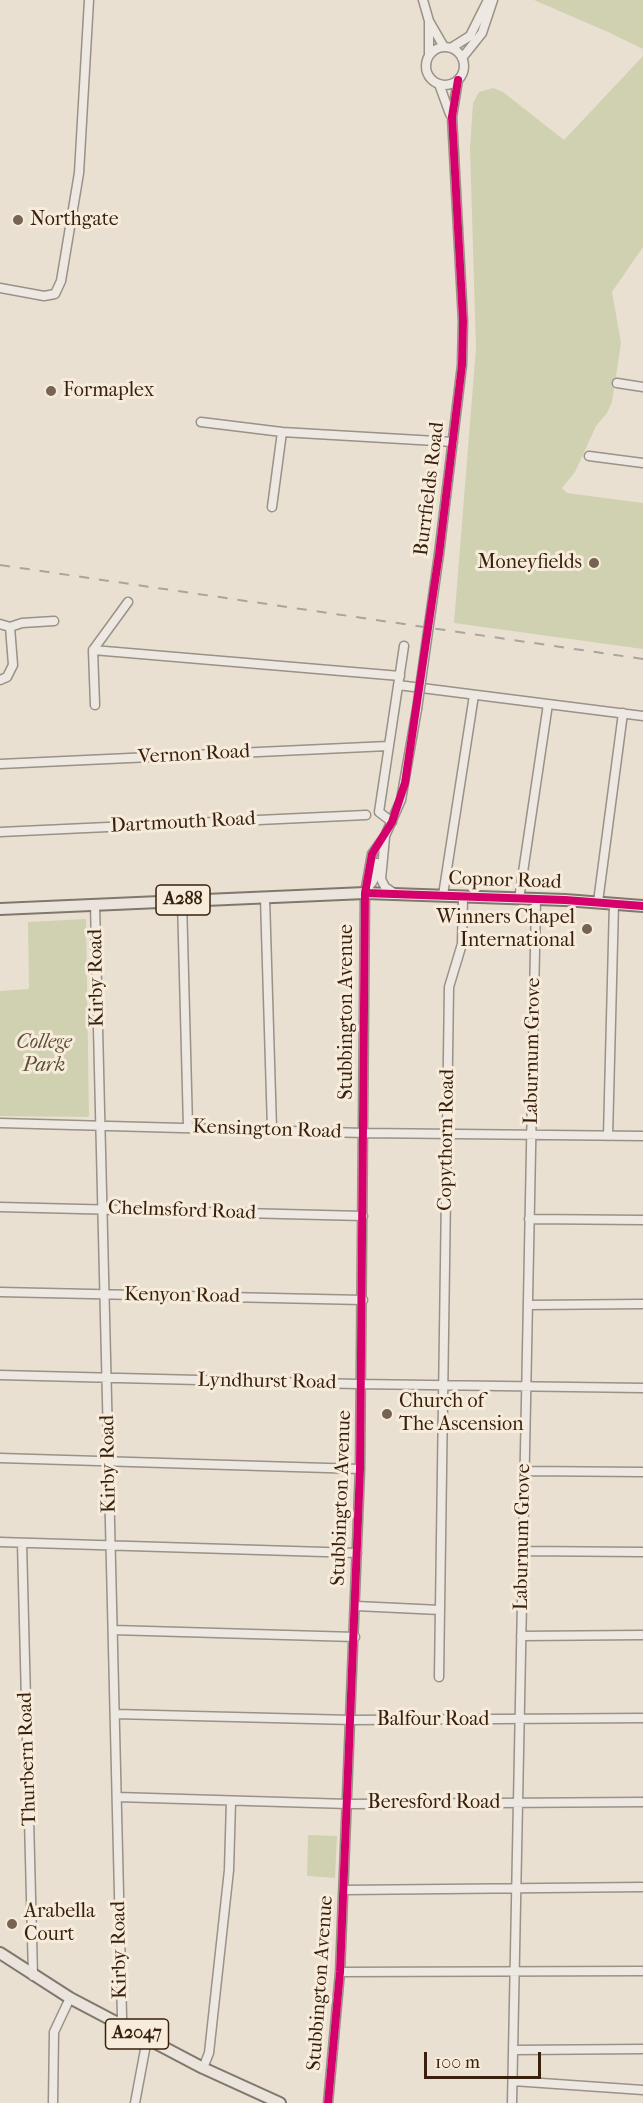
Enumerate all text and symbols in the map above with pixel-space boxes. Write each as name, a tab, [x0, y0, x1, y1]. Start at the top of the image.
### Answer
place label: Northgate	[30, 208, 119, 232]
marker: Northgate	[11, 213, 25, 227]
place label: Formaplex	[63, 379, 154, 403]
marker: Formaplex	[44, 384, 58, 398]
street label: Burrfields Road	[410, 421, 450, 557]
place label: Moneyfields	[478, 551, 582, 575]
marker: Moneyfields	[587, 556, 601, 570]
street label: Vernon Road	[137, 740, 251, 770]
street label: Dartmouth Road	[110, 807, 256, 839]
street label: Copnor Road	[448, 867, 562, 895]
road number: A288	[156, 885, 210, 915]
place label: Winners Chapel International	[436, 906, 575, 953]
marker: Winners Chapel International	[580, 922, 594, 936]
street label: Stubbington Avenue	[335, 924, 359, 1100]
street label: Kirby Road	[84, 929, 110, 1027]
street label: Laburnum Grove	[520, 977, 546, 1125]
park label: College Park	[16, 1031, 72, 1078]
street label: Copythorn Road	[434, 1069, 460, 1211]
street label: Kensington Road	[192, 1115, 342, 1145]
street label: Chelmsford Road	[108, 1196, 256, 1226]
street label: Kenyon Road	[124, 1283, 240, 1309]
street label: Lyndhurst Road	[197, 1369, 337, 1395]
place label: Church of The Ascension	[399, 1390, 524, 1437]
marker: Church of The Ascension	[380, 1407, 394, 1421]
street label: Stubbington Avenue	[327, 1410, 357, 1586]
street label: Kirby Road	[96, 1415, 122, 1513]
street label: Laburnum Grove	[510, 1463, 536, 1611]
street label: Thurbern Road	[14, 1692, 42, 1826]
street label: Balfour Road	[377, 1708, 489, 1732]
street label: Beresford Road	[368, 1791, 500, 1815]
street label: Stubbington Avenue	[303, 1895, 339, 2071]
place label: Arabella Court	[24, 1900, 95, 1947]
street label: Kirby Road	[107, 1901, 133, 1999]
marker: Arabella Court	[5, 1917, 19, 1931]
road number: A2047	[106, 2019, 168, 2049]
scale bar	[427, 2040, 544, 2078]
text: 100 m	[435, 2052, 480, 2073]

